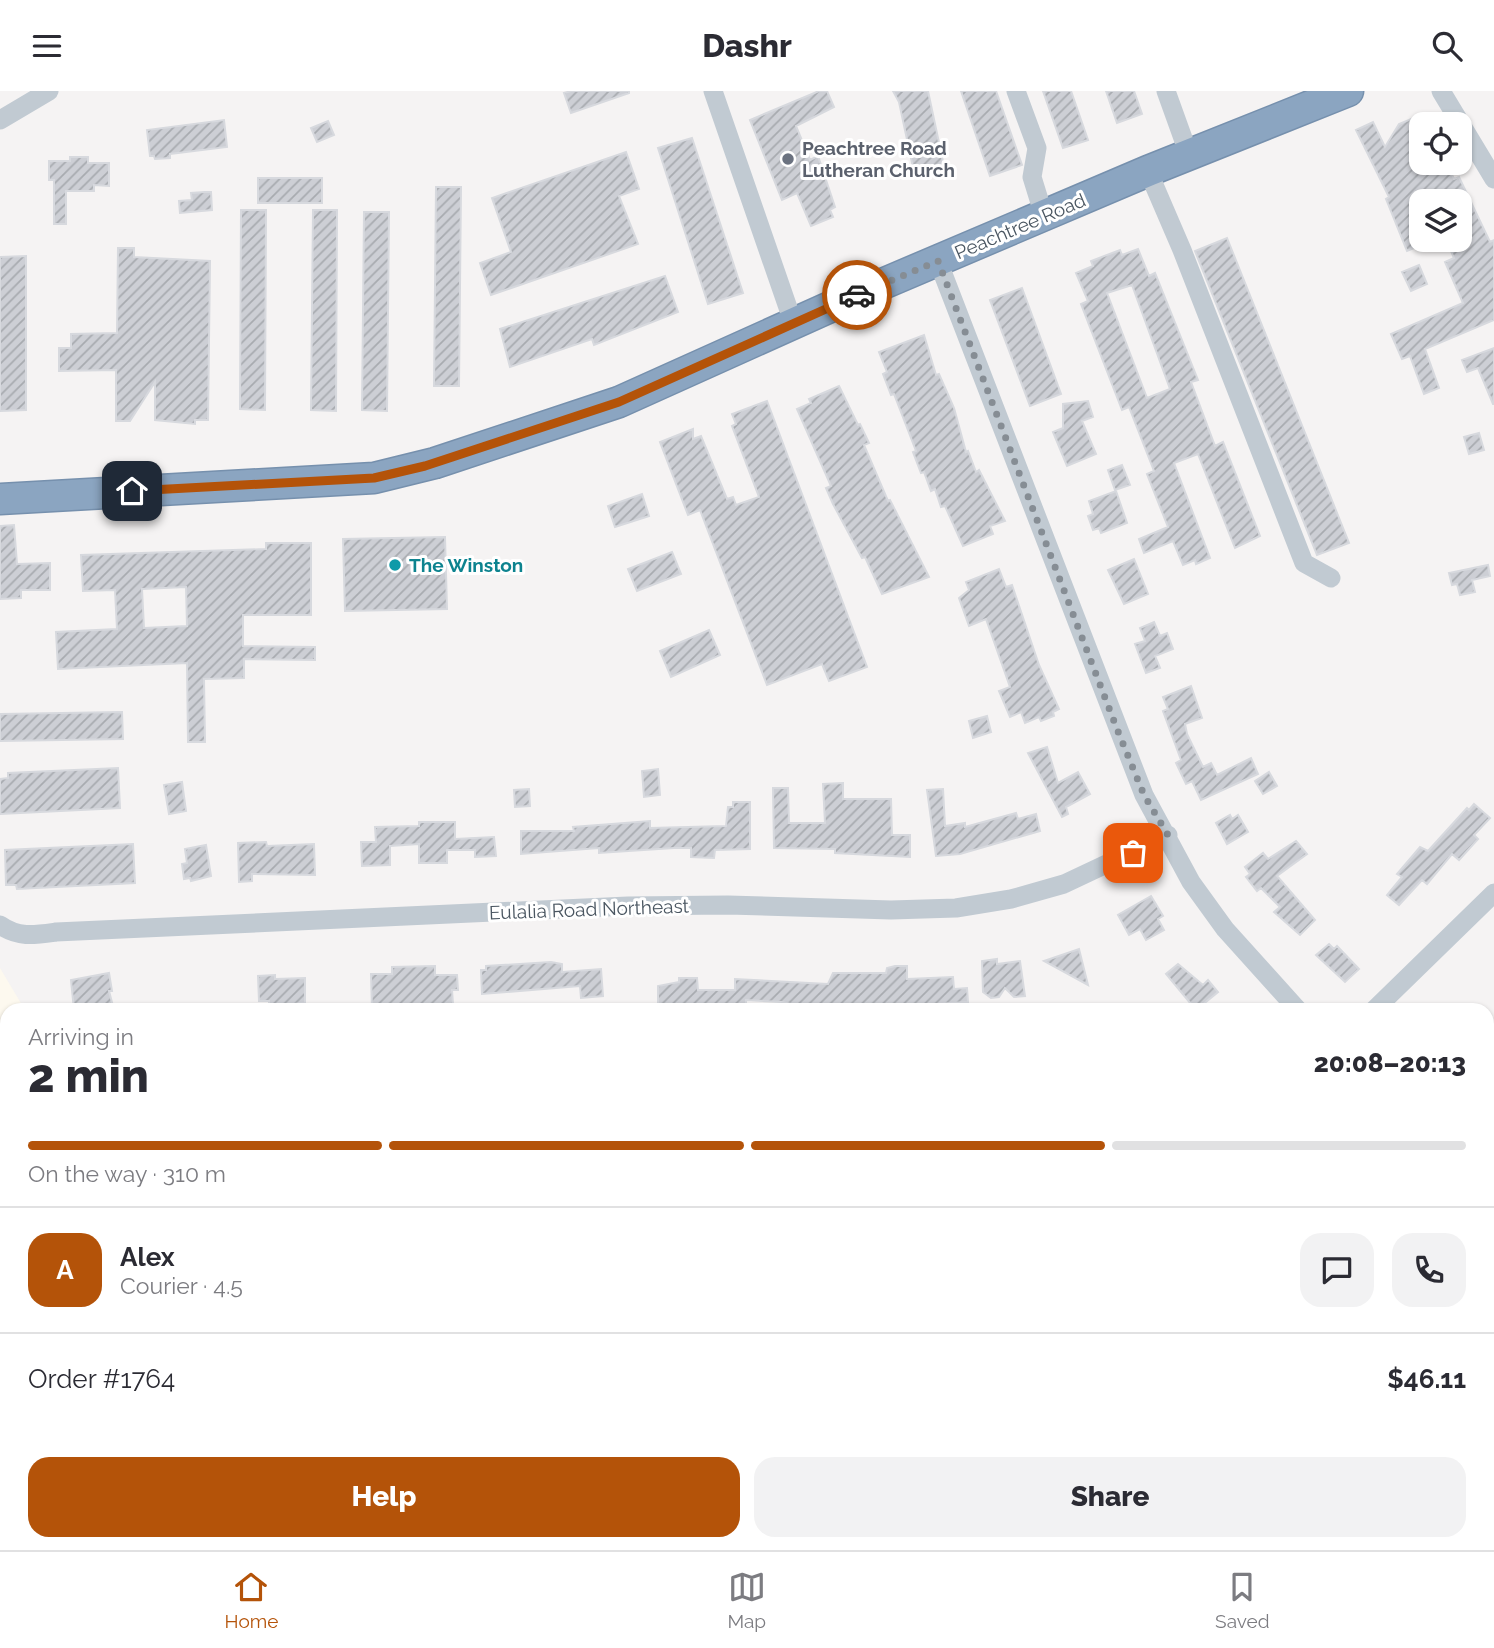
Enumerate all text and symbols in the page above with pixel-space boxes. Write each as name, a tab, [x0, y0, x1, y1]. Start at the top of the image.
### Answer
icon: menu	[28, 27, 66, 65]
text: Dashr	[702, 27, 792, 64]
icon: search	[1428, 27, 1466, 65]
map controls	[1409, 112, 1472, 252]
button: locate	[1409, 112, 1472, 175]
place label: Peachtree Road Lutheran Church	[802, 137, 955, 181]
marker: Peachtree Road Lutheran Church	[780, 151, 796, 167]
street label: Peachtree Road	[951, 189, 1089, 263]
button: layers	[1409, 189, 1472, 252]
courier	[822, 260, 892, 330]
icon: car	[838, 276, 876, 314]
pin	[102, 461, 162, 521]
icon: home	[113, 472, 151, 510]
place label: The Winston	[409, 554, 523, 576]
marker: The Winston	[387, 557, 403, 573]
pin	[1103, 823, 1163, 883]
icon: bag	[1114, 834, 1152, 872]
street label: Eulalia Road Northeast	[489, 894, 690, 923]
text: Arriving in	[28, 1023, 134, 1050]
text: 20:08–20:13	[1314, 1048, 1466, 1078]
text: 2 min	[28, 1049, 149, 1103]
text: On the way · 310 m	[28, 1160, 226, 1187]
button: chat	[1300, 1233, 1374, 1307]
button: phone	[1392, 1233, 1466, 1307]
text: Alex	[120, 1242, 175, 1272]
text: A	[56, 1255, 74, 1285]
text: Courier · 4.5	[120, 1272, 243, 1299]
text: Order #1764	[28, 1364, 175, 1394]
text: $46.11	[1387, 1364, 1466, 1394]
button: Help	[28, 1457, 740, 1537]
button: Share	[754, 1457, 1466, 1537]
tab: Home	[225, 1568, 278, 1632]
tab: Map	[727, 1568, 766, 1632]
tab: Saved	[1215, 1568, 1269, 1632]

